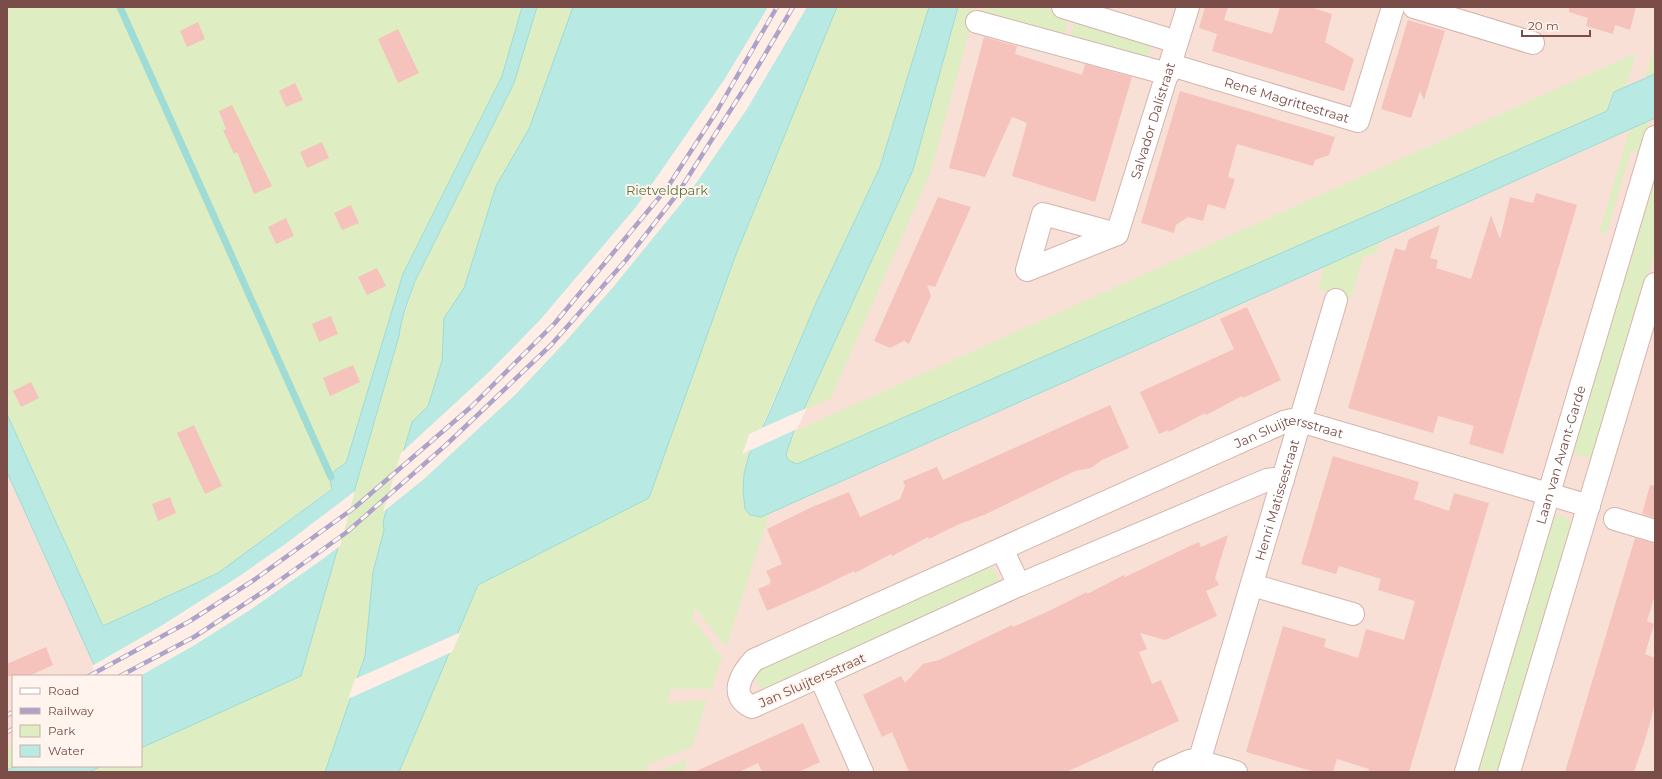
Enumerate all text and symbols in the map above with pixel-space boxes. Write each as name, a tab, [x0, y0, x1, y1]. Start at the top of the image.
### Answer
scale bar	[1522, 12, 1590, 38]
text: 20 m	[1528, 18, 1559, 33]
street label: Salvador Dalístraat	[1127, 60, 1178, 181]
street label: René Magrittestraat	[1222, 73, 1351, 126]
park label: Rietveldpark	[626, 182, 708, 198]
street label: Laan van Avant-Garde	[1532, 383, 1589, 526]
street label: Jan Sluijtersstraat	[1231, 412, 1345, 452]
street label: Henri Matissestraat	[1251, 437, 1302, 562]
street label: Jan Sluijtersstraat	[755, 649, 868, 711]
legend	[12, 675, 142, 767]
text: Road	[48, 683, 79, 698]
text: Railway	[48, 703, 94, 718]
text: Park	[48, 723, 76, 738]
text: Water	[48, 743, 85, 758]

